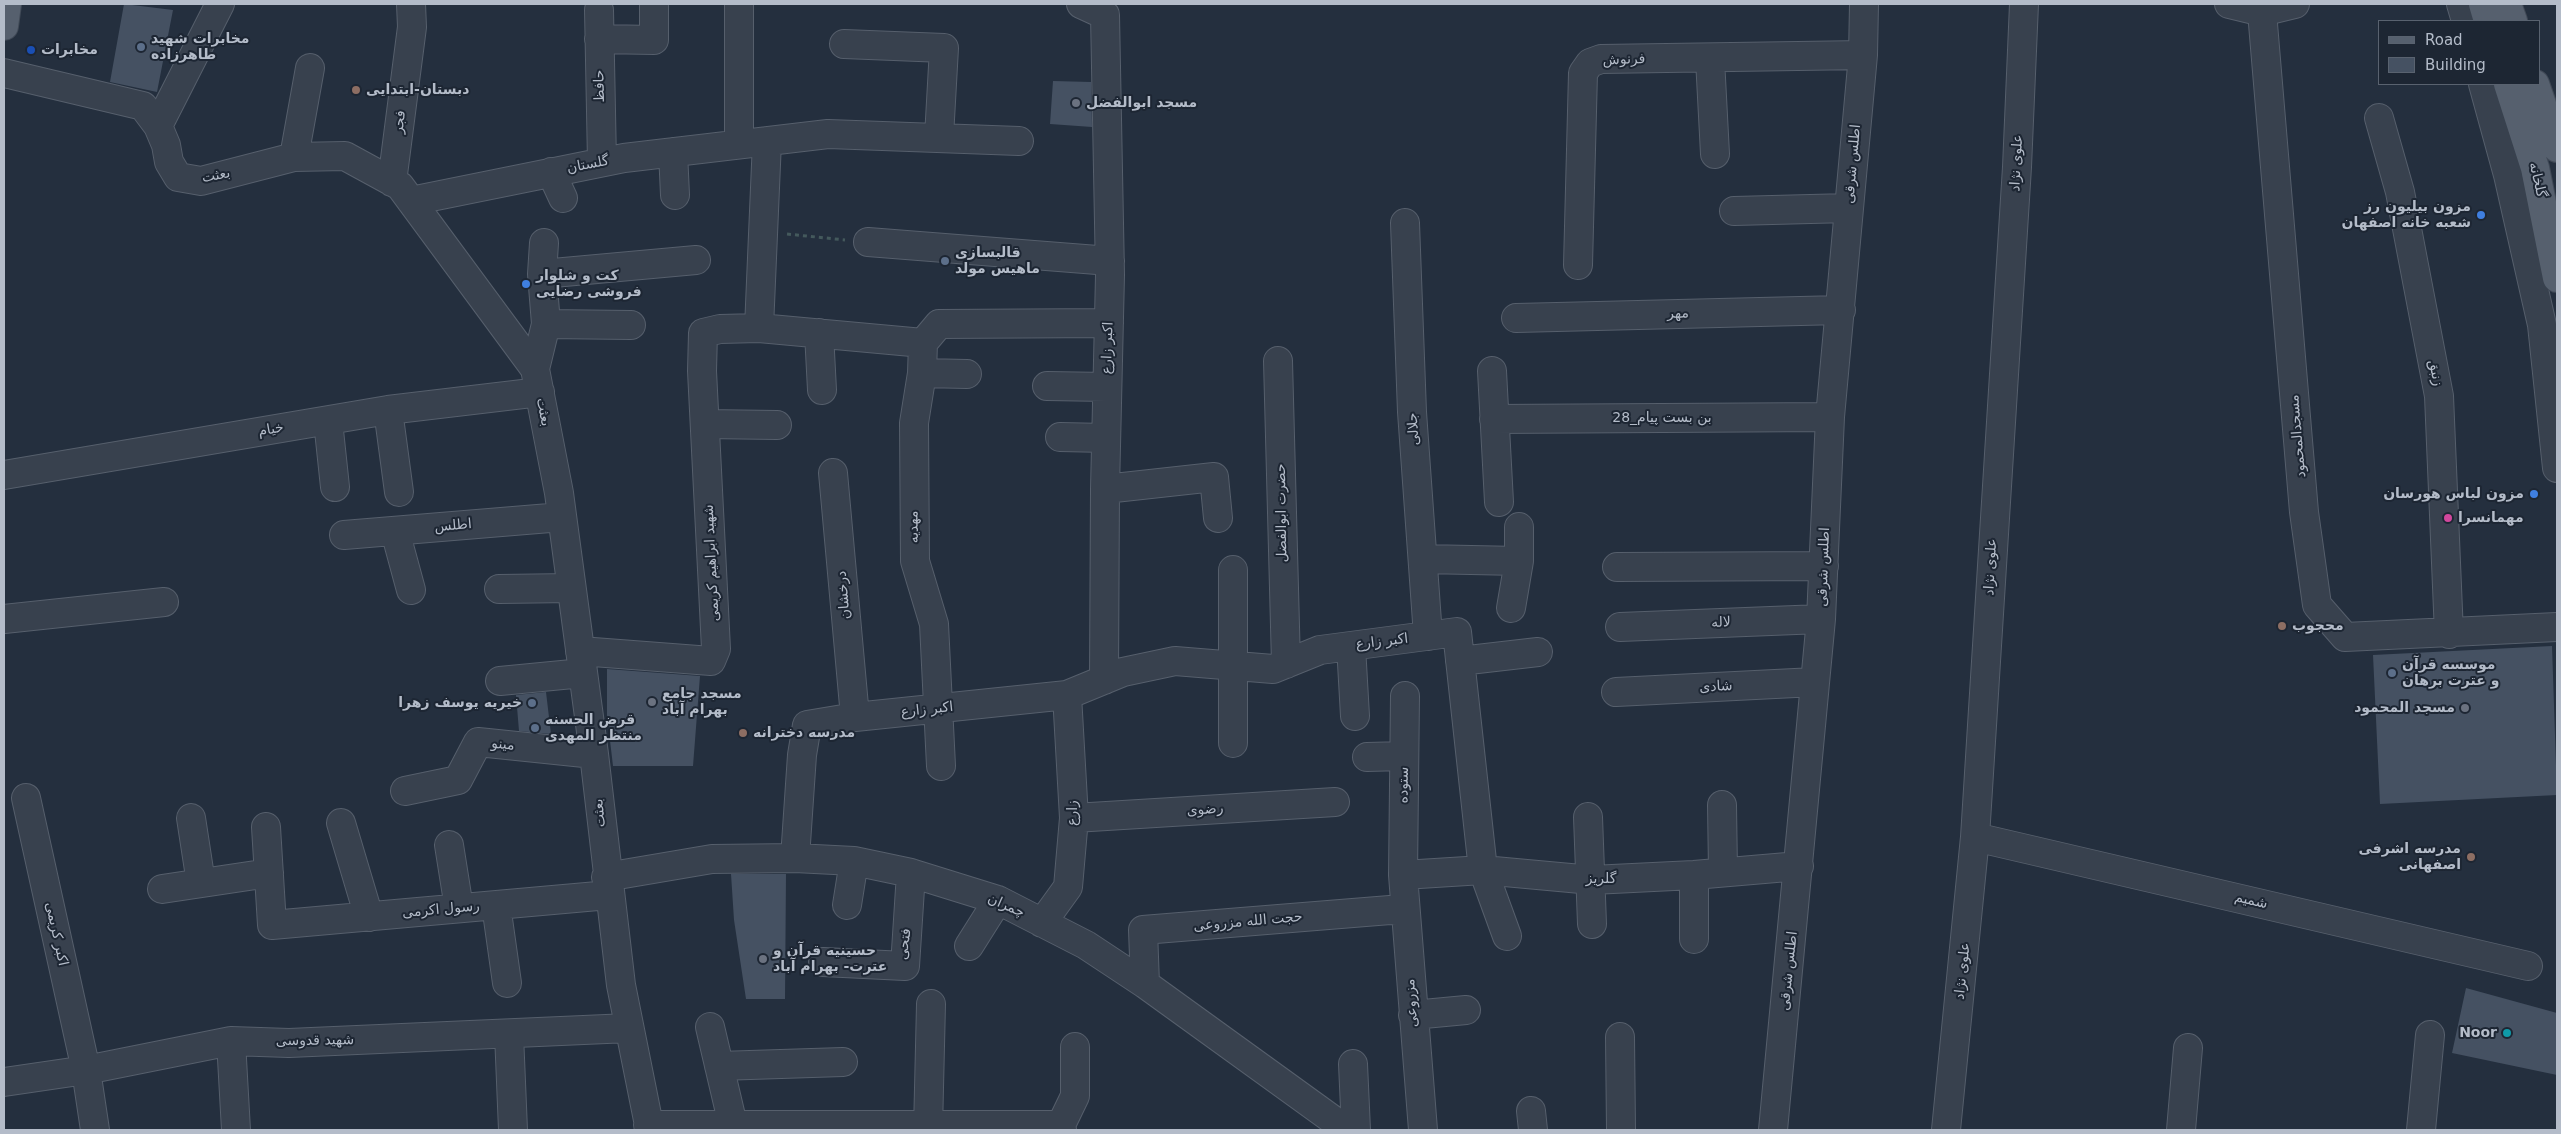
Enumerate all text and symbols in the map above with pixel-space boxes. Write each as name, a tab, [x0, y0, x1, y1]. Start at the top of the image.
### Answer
legend	[2378, 20, 2541, 85]
place label: مخابرات شهید طاهرزاده	[151, 31, 250, 64]
text: Road	[2425, 31, 2463, 49]
marker: مخابرات شهید طاهرزاده	[135, 41, 147, 53]
place label: مخابرات	[41, 42, 98, 58]
marker: مخابرات	[25, 44, 37, 56]
street label: فرنوش	[1602, 51, 1646, 69]
text: Building	[2425, 56, 2486, 74]
street label: حافظ	[591, 69, 609, 103]
place label: دبستان-ابتدایی	[366, 82, 469, 98]
marker: دبستان-ابتدایی	[350, 84, 362, 96]
place label: مسجد ابوالفضل	[1086, 95, 1197, 111]
marker: مسجد ابوالفضل	[1070, 97, 1082, 109]
street label: فجر	[390, 109, 410, 135]
street label: اطلس شرقی	[1841, 124, 1865, 204]
street label: علوی نژاد	[2007, 134, 2027, 192]
street label: گلستان	[566, 153, 610, 177]
street label: گلخانه	[2525, 161, 2549, 199]
street label: بعثت	[200, 165, 232, 187]
place label: مزون بیلیون رز شعبه خانه اصفهان	[2341, 199, 2471, 232]
marker: مزون بیلیون رز شعبه خانه اصفهان	[2475, 209, 2487, 221]
place label: قالبسازی ماهیس مولد	[955, 245, 1040, 278]
marker: قالبسازی ماهیس مولد	[939, 255, 951, 267]
place label: کت و شلوار فروشی رضایی	[536, 268, 642, 300]
marker: کت و شلوار فروشی رضایی	[520, 278, 532, 290]
street label: مهر	[1667, 305, 1689, 323]
street label: اکبر زارع	[1099, 321, 1117, 375]
street label: زنبق	[2424, 358, 2446, 388]
street label: مسجدالمحمود	[2286, 394, 2310, 478]
street label: بعثت	[532, 396, 554, 428]
street label: بن بست پیام_28	[1612, 410, 1712, 426]
street label: جلالی	[1404, 412, 1424, 446]
street label: خیام	[257, 419, 285, 441]
street label: حضرت ابوالفضل	[1273, 463, 1291, 563]
place label: مزون لباس هورسان	[2383, 486, 2524, 502]
marker: مزون لباس هورسان	[2528, 488, 2540, 500]
street label: شهید ابراهیم کریمی	[701, 504, 723, 622]
place label: مهمانسرا	[2458, 510, 2524, 526]
street label: مهدیه	[905, 511, 923, 543]
marker: مهمانسرا	[2442, 512, 2454, 524]
street label: اطلس	[434, 516, 472, 536]
street label: اطلس شرقی	[1814, 527, 1834, 607]
street label: علوی نژاد	[1981, 538, 2001, 596]
street label: درخشان	[834, 570, 854, 620]
street label: لاله	[1711, 614, 1731, 632]
place label: محجوب	[2292, 618, 2344, 634]
marker: محجوب	[2276, 620, 2288, 632]
street label: اکبر زارع	[1355, 630, 1409, 654]
place label: موسسه قرآن و عترت برهان	[2402, 657, 2499, 690]
marker: موسسه قرآن و عترت برهان	[2386, 667, 2398, 679]
street label: شادی	[1699, 678, 1733, 696]
place label: مسجد جامع بهرام آباد	[662, 686, 742, 719]
place label: خیریه یوسف زهرا	[398, 695, 522, 711]
marker: مسجد جامع بهرام آباد	[646, 696, 658, 708]
marker: خیریه یوسف زهرا	[526, 697, 538, 709]
street label: اکبر زارع	[900, 699, 954, 721]
place label: مسجد المحمود	[2354, 700, 2455, 716]
marker: مسجد المحمود	[2459, 702, 2471, 714]
place label: قرض الحسنه منتظر المهدی	[545, 712, 642, 744]
marker: قرض الحسنه منتظر المهدی	[529, 722, 541, 734]
place label: مدرسه دخترانه	[753, 725, 855, 741]
marker: مدرسه دخترانه	[737, 727, 749, 739]
street label: مینو	[491, 735, 515, 755]
street label: ستوده	[1395, 766, 1413, 804]
street label: بعثت	[590, 798, 610, 828]
street label: زارع	[1065, 800, 1081, 826]
street label: رضوی	[1186, 800, 1224, 820]
place label: مدرسه اشرفی اصفهانی	[2358, 841, 2461, 874]
marker: مدرسه اشرفی اصفهانی	[2465, 851, 2477, 863]
street label: گلریز	[1586, 871, 1616, 887]
street label: شمیم	[2233, 889, 2269, 913]
street label: چمران	[985, 890, 1027, 922]
street label: رسول اکرمی	[402, 898, 480, 922]
street label: اکبر کریمی	[41, 900, 71, 968]
street label: حجت الله مزروعی	[1193, 909, 1303, 935]
street label: فتحی	[895, 927, 915, 961]
street label: اطلس شرقی	[1776, 930, 1802, 1012]
street label: علوی نژاد	[1952, 942, 1974, 1000]
place label: حسینیه قرآن و عترت- بهرام آباد	[773, 943, 887, 976]
marker: حسینیه قرآن و عترت- بهرام آباد	[757, 953, 769, 965]
street label: مزروعی	[1402, 978, 1422, 1028]
place label: Noor	[2459, 1025, 2497, 1041]
marker: Noor	[2501, 1027, 2513, 1039]
street label: شهید قدوسی	[276, 1032, 354, 1050]

